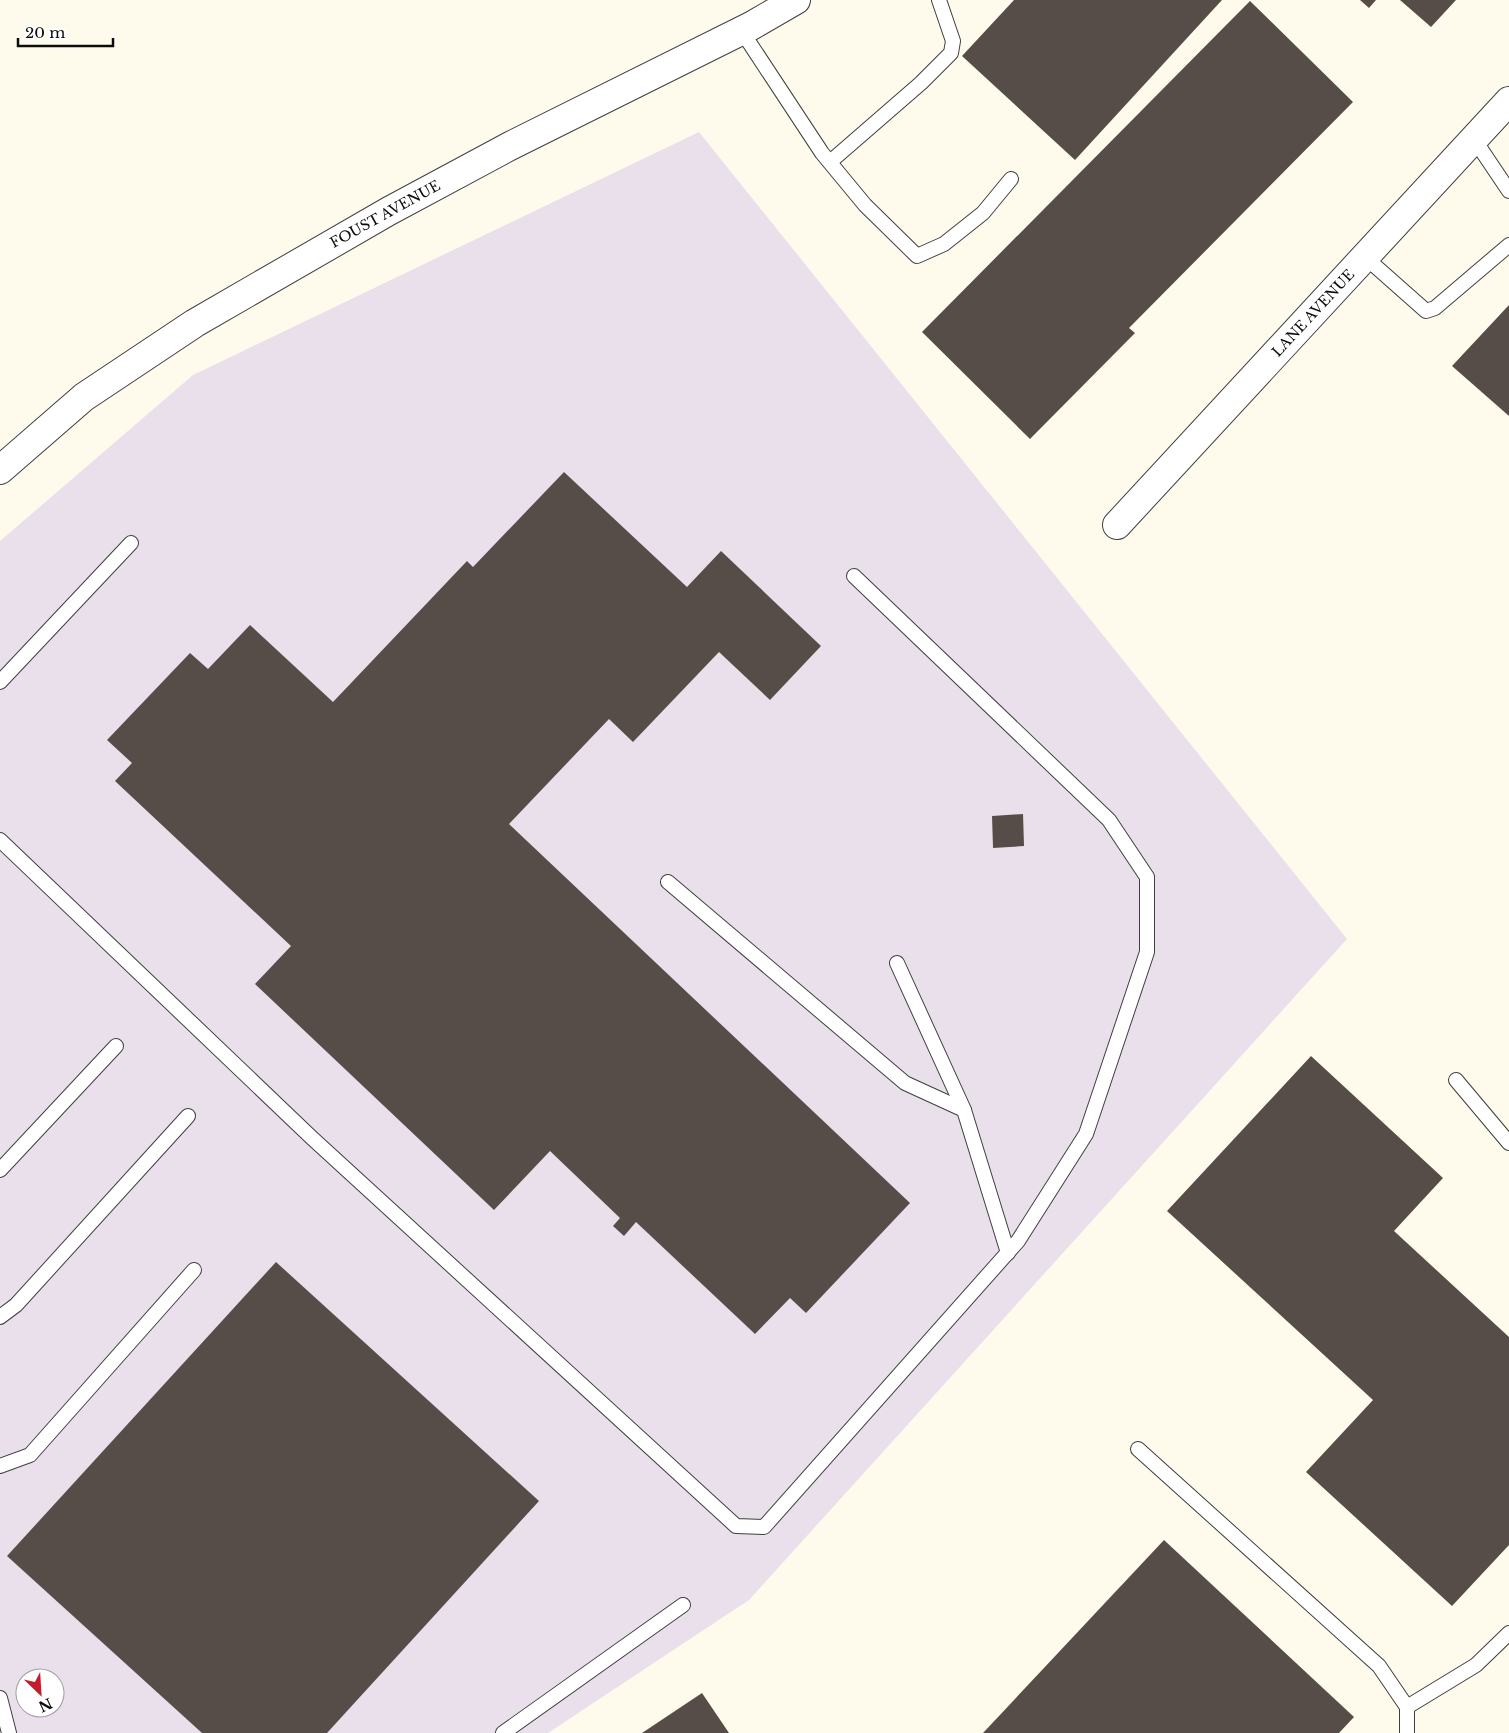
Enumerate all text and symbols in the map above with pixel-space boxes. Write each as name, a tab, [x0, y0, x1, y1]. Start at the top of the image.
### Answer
scale bar	[18, 15, 112, 47]
text: 20 m	[25, 23, 65, 42]
street label: FOUST AVENUE	[327, 176, 443, 252]
street label: LANE AVENUE	[1268, 266, 1358, 360]
north arrow	[15, 1668, 65, 1718]
text: N	[36, 1694, 55, 1716]

